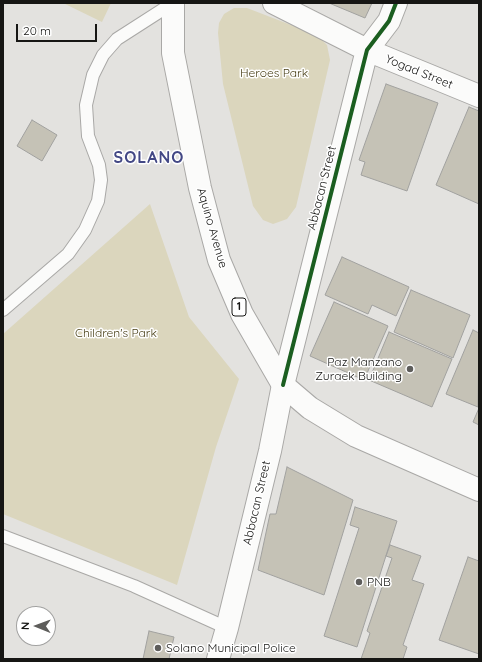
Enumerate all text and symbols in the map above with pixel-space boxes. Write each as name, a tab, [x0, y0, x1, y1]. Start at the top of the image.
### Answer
scale bar	[18, 16, 99, 42]
text: 20 m	[23, 23, 51, 38]
street label: Yogad Street	[383, 52, 455, 92]
park label: Heroes Park	[240, 66, 308, 80]
street label: Abbacan Street	[305, 144, 339, 232]
district label: SOLANO	[114, 148, 184, 168]
street label: Aquino Avenue	[194, 186, 230, 270]
road number: 1	[232, 298, 246, 316]
park label: Children's Park	[75, 326, 157, 340]
place label: Paz Manzano Zuraek Building	[315, 355, 402, 383]
marker: Paz Manzano Zuraek Building	[405, 364, 415, 374]
street label: Abbacan Street	[240, 459, 274, 547]
place label: PNB	[367, 575, 391, 589]
marker: PNB	[354, 577, 364, 587]
north arrow	[16, 606, 56, 646]
text: N	[18, 622, 32, 630]
place label: Solano Municipal Police	[166, 641, 296, 655]
marker: Solano Municipal Police	[153, 643, 163, 653]

